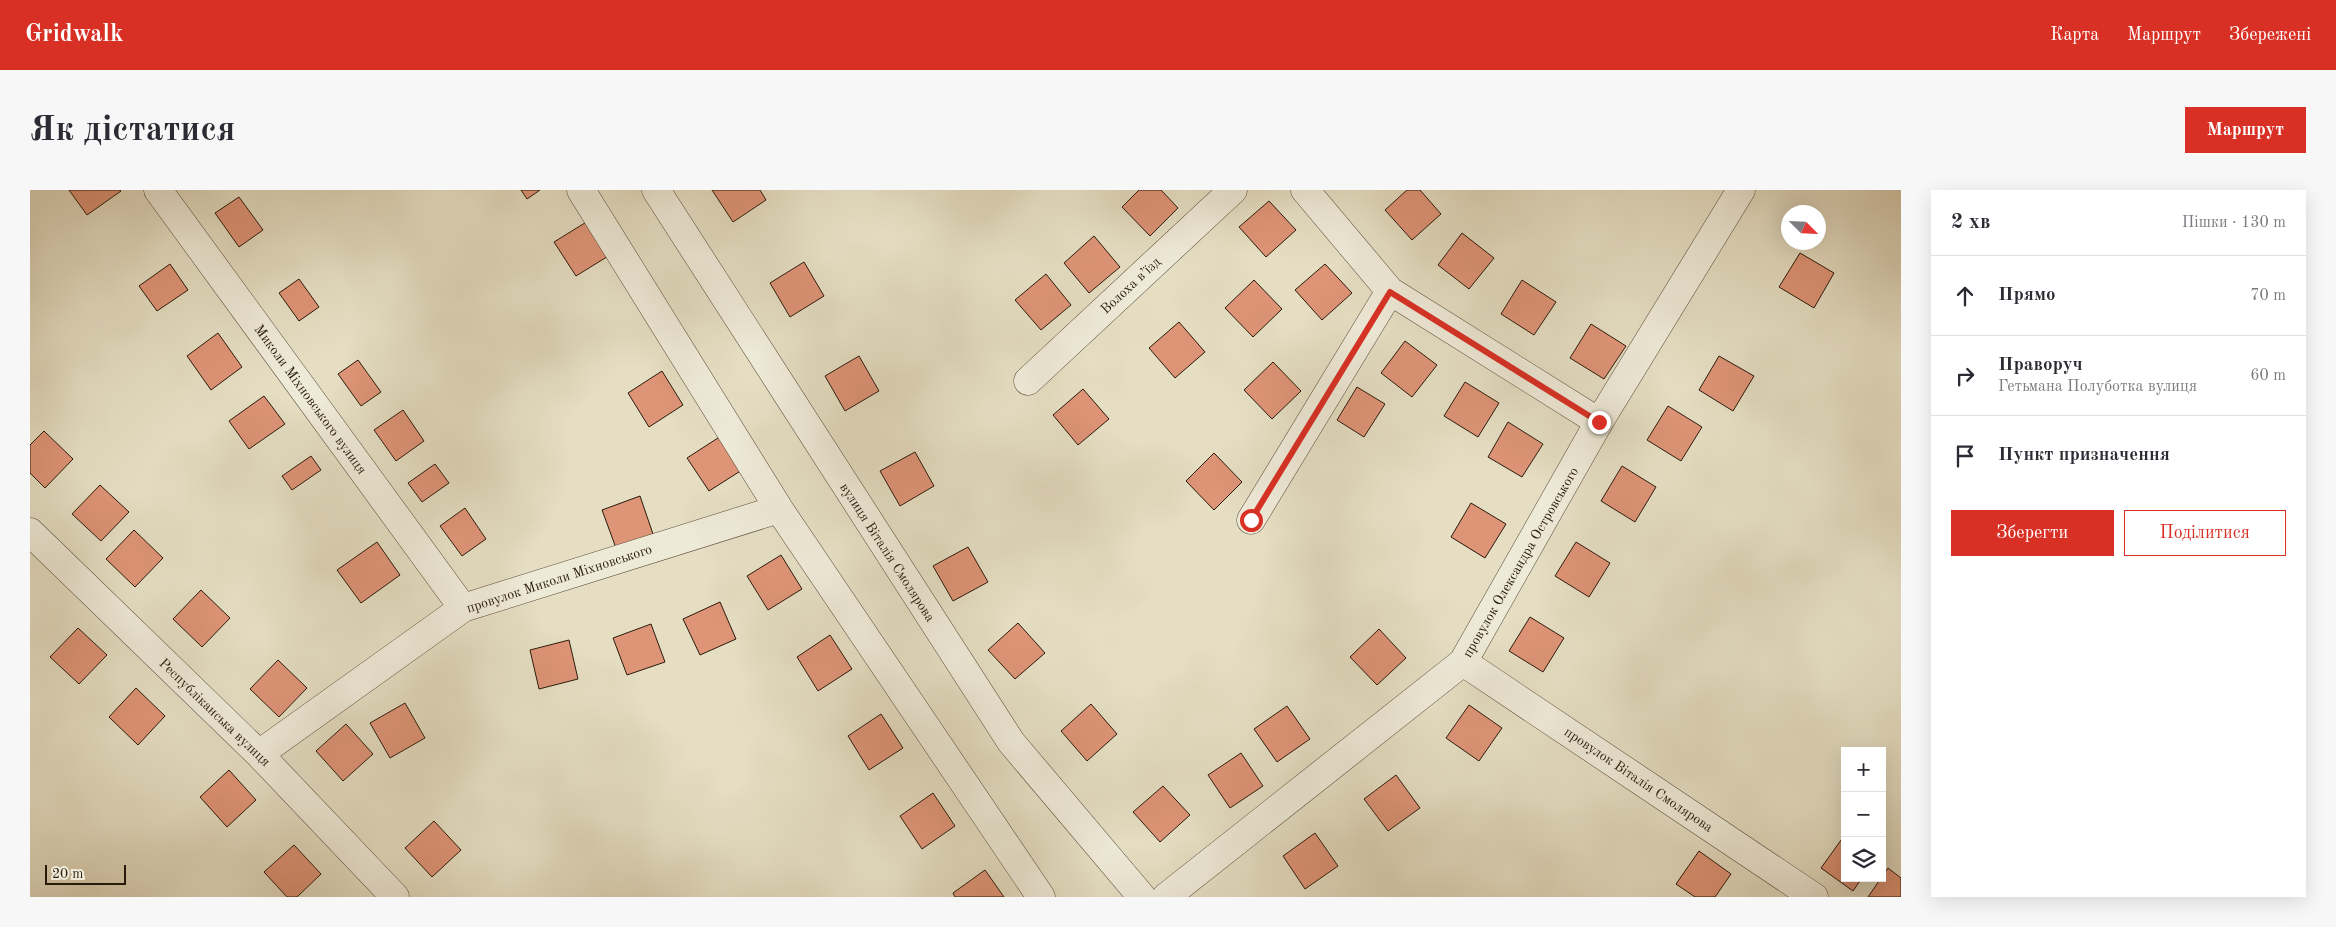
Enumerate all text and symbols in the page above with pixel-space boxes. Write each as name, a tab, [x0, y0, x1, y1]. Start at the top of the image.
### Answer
text: Gridwalk	[25, 23, 123, 47]
text: Карта	[2050, 26, 2099, 44]
text: Маршрут	[2127, 26, 2201, 44]
text: Збережені	[2229, 26, 2311, 44]
button: Маршрут	[2185, 107, 2306, 153]
text: Як дістатися	[30, 113, 235, 148]
north arrow	[1781, 205, 1826, 250]
text: 2 хв	[1951, 212, 1990, 233]
text: Пішки · 130 m	[2182, 215, 2286, 231]
street label: Волоха в’їзд	[1098, 255, 1163, 317]
icon: ahead	[1951, 282, 1979, 310]
text: Прямо	[1998, 286, 2056, 305]
text: 70 m	[2250, 288, 2286, 304]
street label: Миколи Міхновського вулиця	[251, 322, 369, 477]
text: Праворуч	[1998, 356, 2083, 375]
icon: right	[1951, 362, 1979, 390]
text: 60 m	[2250, 368, 2286, 384]
text: Гетьмана Полуботка вулиця	[1998, 379, 2197, 395]
route end	[1588, 411, 1611, 434]
icon: arrive	[1951, 442, 1979, 470]
text: Пункт призначення	[1998, 446, 2170, 465]
street label: провулок Олександра Островського	[1460, 465, 1581, 660]
street label: вулиця Віталія Смолярова	[837, 481, 937, 625]
route start	[1240, 509, 1263, 532]
button: Зберегти	[1951, 510, 2114, 556]
button: Поділитися	[2124, 510, 2286, 556]
street label: провулок Миколи Міхновського	[465, 542, 654, 616]
street label: Республіканська вулиця	[156, 656, 273, 769]
street label: провулок Віталія Смолярова	[1562, 725, 1715, 835]
map controls	[1841, 747, 1886, 882]
button: +	[1841, 747, 1886, 792]
button: −	[1841, 792, 1886, 837]
button: layers	[1841, 837, 1886, 882]
scale bar	[45, 862, 126, 885]
text: 20 m	[52, 867, 83, 881]

